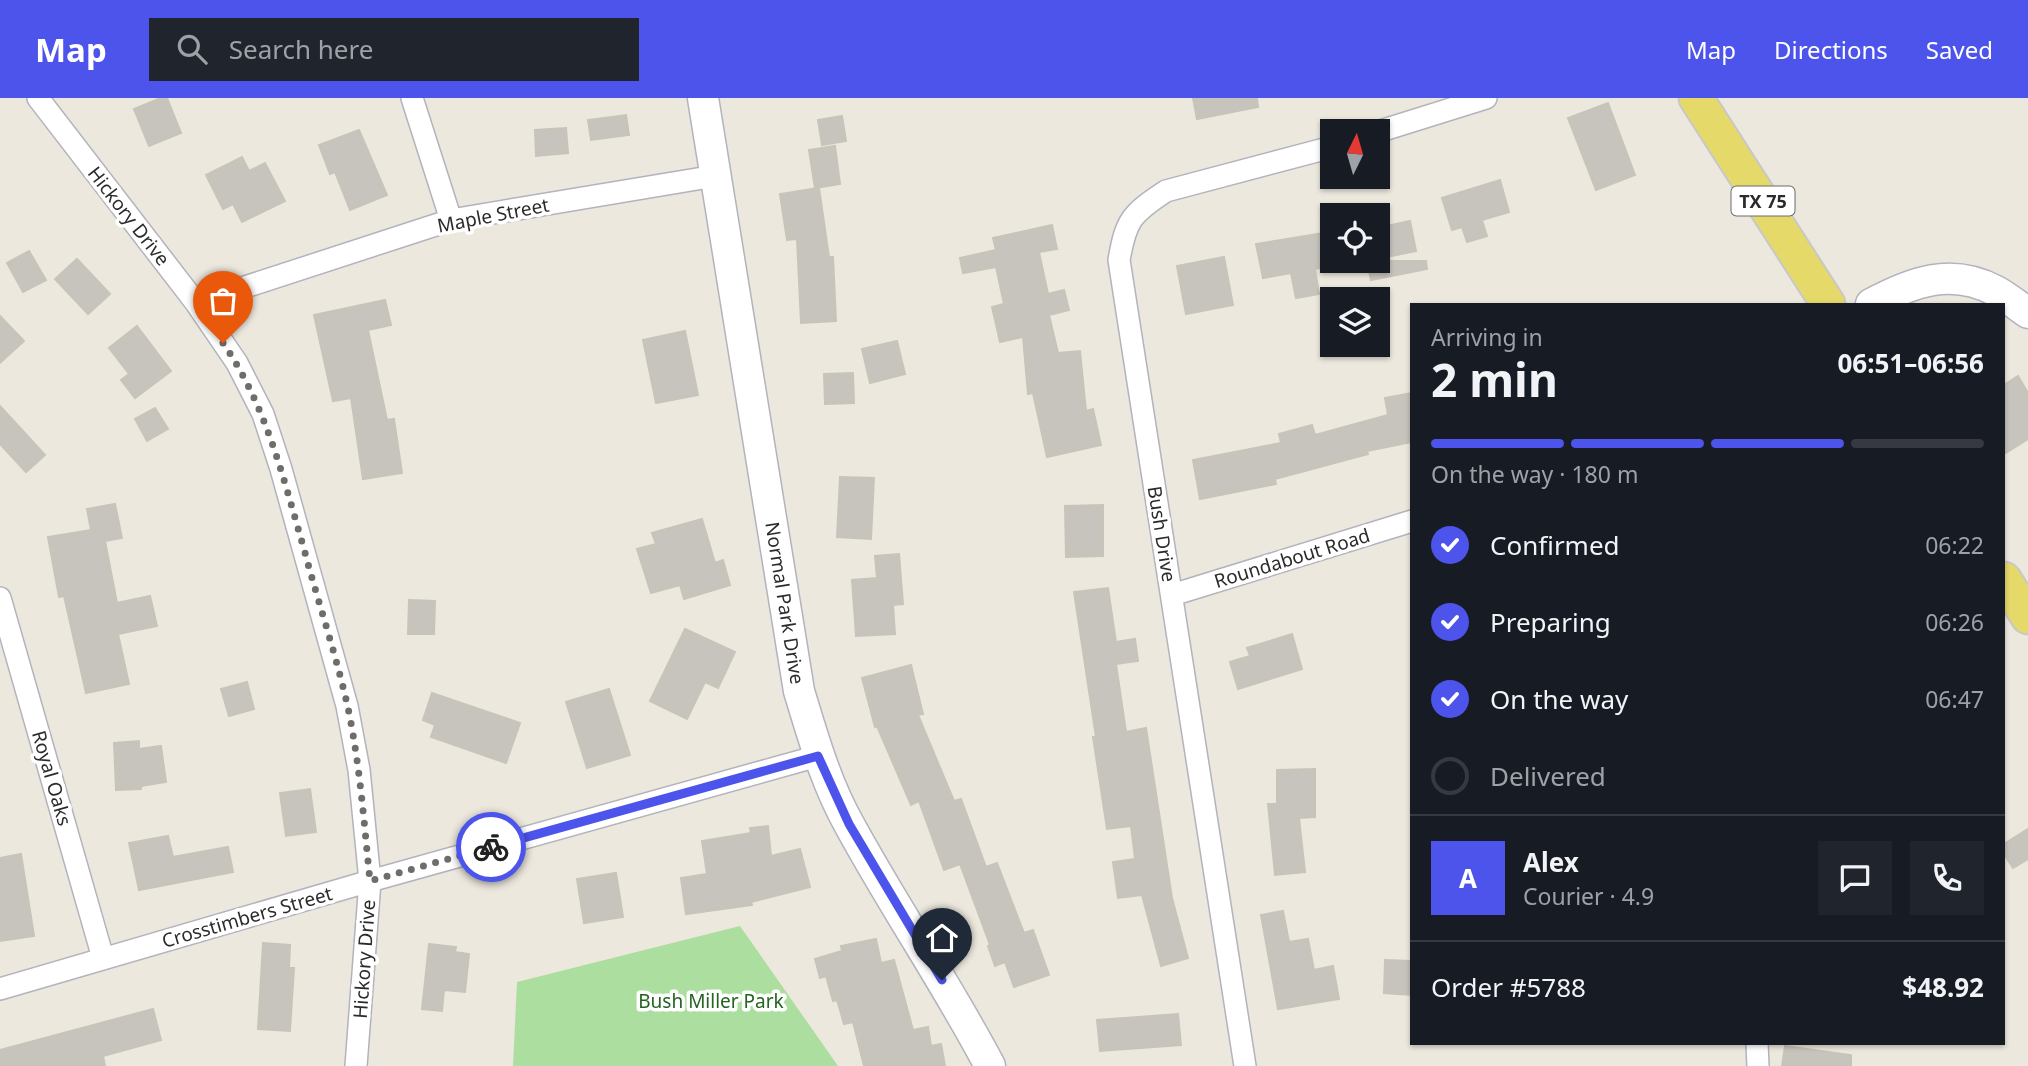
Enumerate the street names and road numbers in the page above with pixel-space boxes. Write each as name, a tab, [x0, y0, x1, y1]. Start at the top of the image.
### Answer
street label: Hickory Drive	[82, 161, 176, 271]
road number: TX 75	[1732, 186, 1795, 216]
street label: Maple Street	[435, 191, 551, 239]
street label: Bush Drive	[1142, 484, 1182, 584]
street label: Normal Park Drive	[759, 520, 811, 686]
street label: Roundabout Road	[1211, 522, 1373, 594]
street label: Royal Oaks	[26, 727, 78, 829]
street label: Crosstimbers Street	[159, 880, 335, 954]
street label: Hickory Drive	[347, 899, 381, 1019]

